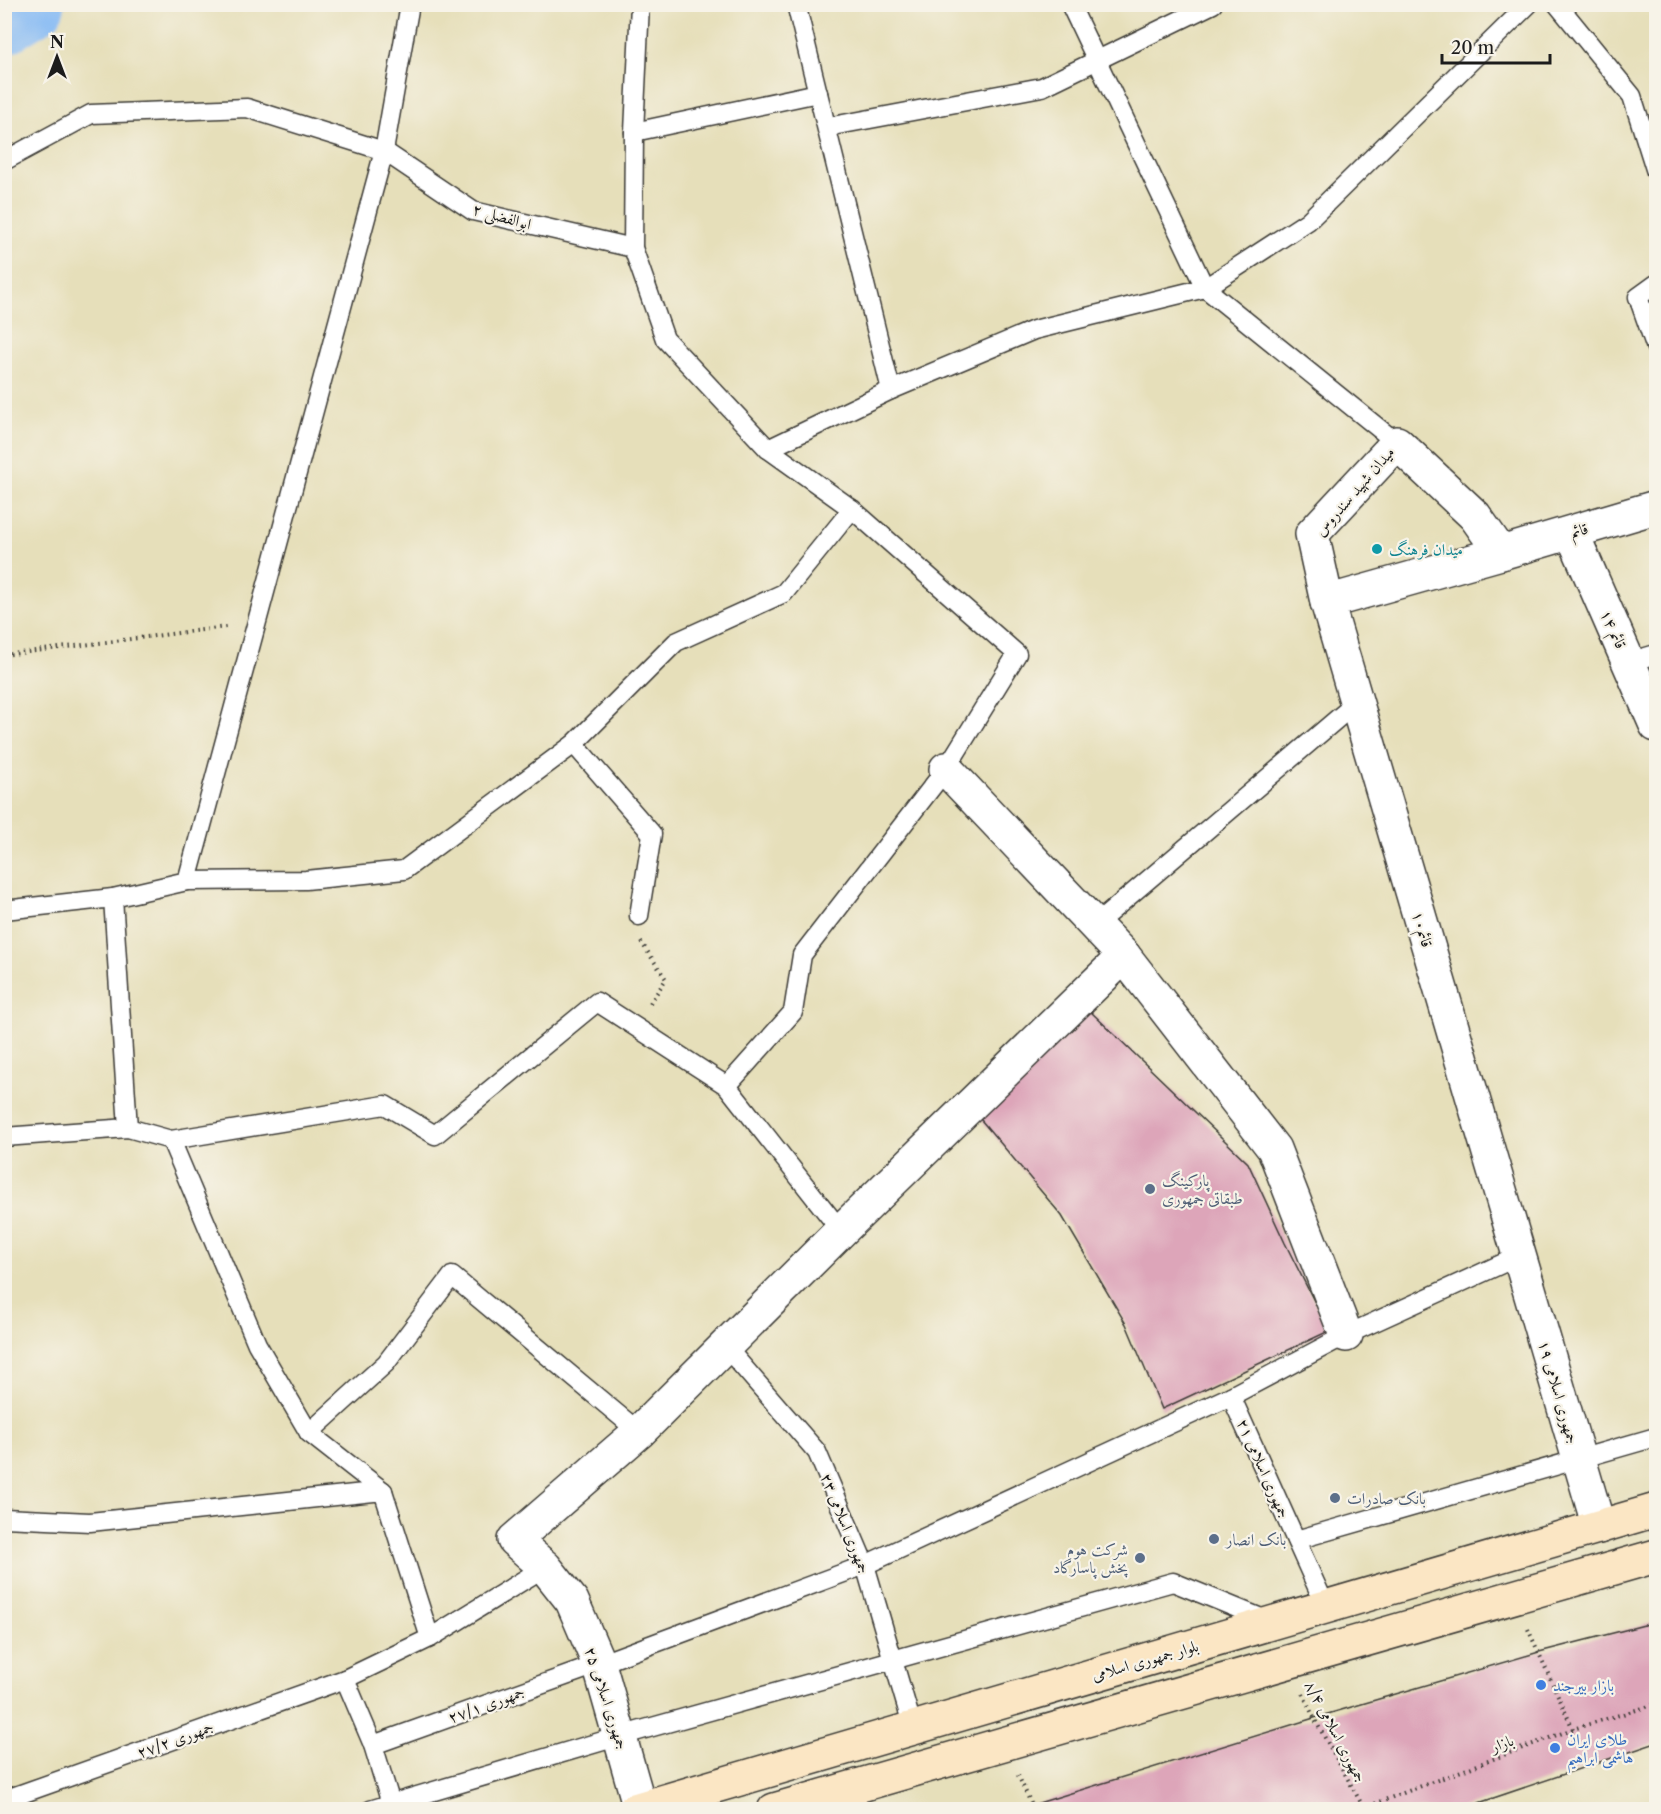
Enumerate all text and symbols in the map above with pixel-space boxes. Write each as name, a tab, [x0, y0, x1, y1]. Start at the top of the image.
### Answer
north arrow	[27, 27, 87, 87]
scale bar	[1442, 27, 1550, 65]
text: N	[50, 32, 64, 52]
text: 20 m	[1451, 37, 1495, 59]
street label: ابوالفضلی ۲	[470, 198, 534, 236]
street label: میدان شهید سندروس	[1310, 442, 1399, 541]
street label: قائم	[1568, 518, 1592, 547]
place label: میدان فرهنگ	[1389, 539, 1463, 560]
marker: میدان فرهنگ	[1370, 542, 1384, 556]
street label: قائم ۱۴	[1592, 606, 1631, 654]
street label: قائم۱۰	[1404, 909, 1438, 951]
place label: پارکینگ طبقاتی جمهوری	[1162, 1170, 1243, 1209]
marker: پارکینگ طبقاتی جمهوری	[1143, 1182, 1157, 1196]
street label: جمهوری اسلامی ۱۹	[1534, 1338, 1583, 1446]
street label: جمهوری اسلامی ۲۱	[1232, 1415, 1295, 1521]
street label: جمهوری اسلامی ۲۳	[816, 1470, 875, 1577]
place label: بانک صادرات	[1347, 1488, 1426, 1508]
marker: بانک صادرات	[1328, 1491, 1342, 1505]
place label: بانک انصار	[1224, 1529, 1286, 1549]
marker: بانک انصار	[1207, 1532, 1221, 1546]
place label: شرکت هوم پخش پاسارگاد	[1053, 1539, 1129, 1579]
marker: شرکت هوم پخش پاسارگاد	[1133, 1551, 1147, 1565]
street label: بلوار جمهوری اسلامی	[1089, 1635, 1201, 1686]
street label: جمهوری اسلامی ۲۵	[580, 1644, 633, 1752]
place label: بازار بیرجند	[1553, 1675, 1614, 1695]
street label: جمهوری اسلامی ۸/۴	[1300, 1677, 1371, 1786]
marker: بازار بیرجند	[1534, 1678, 1548, 1692]
street label: جمهوری ۲۷/۱	[445, 1681, 527, 1728]
street label: جمهوری ۲۷/۲	[134, 1716, 216, 1763]
place label: طلای ایران هاشمی ابراهیم	[1567, 1729, 1633, 1774]
street label: بازار	[1486, 1730, 1516, 1757]
marker: طلای ایران هاشمی ابراهیم	[1548, 1741, 1562, 1755]

